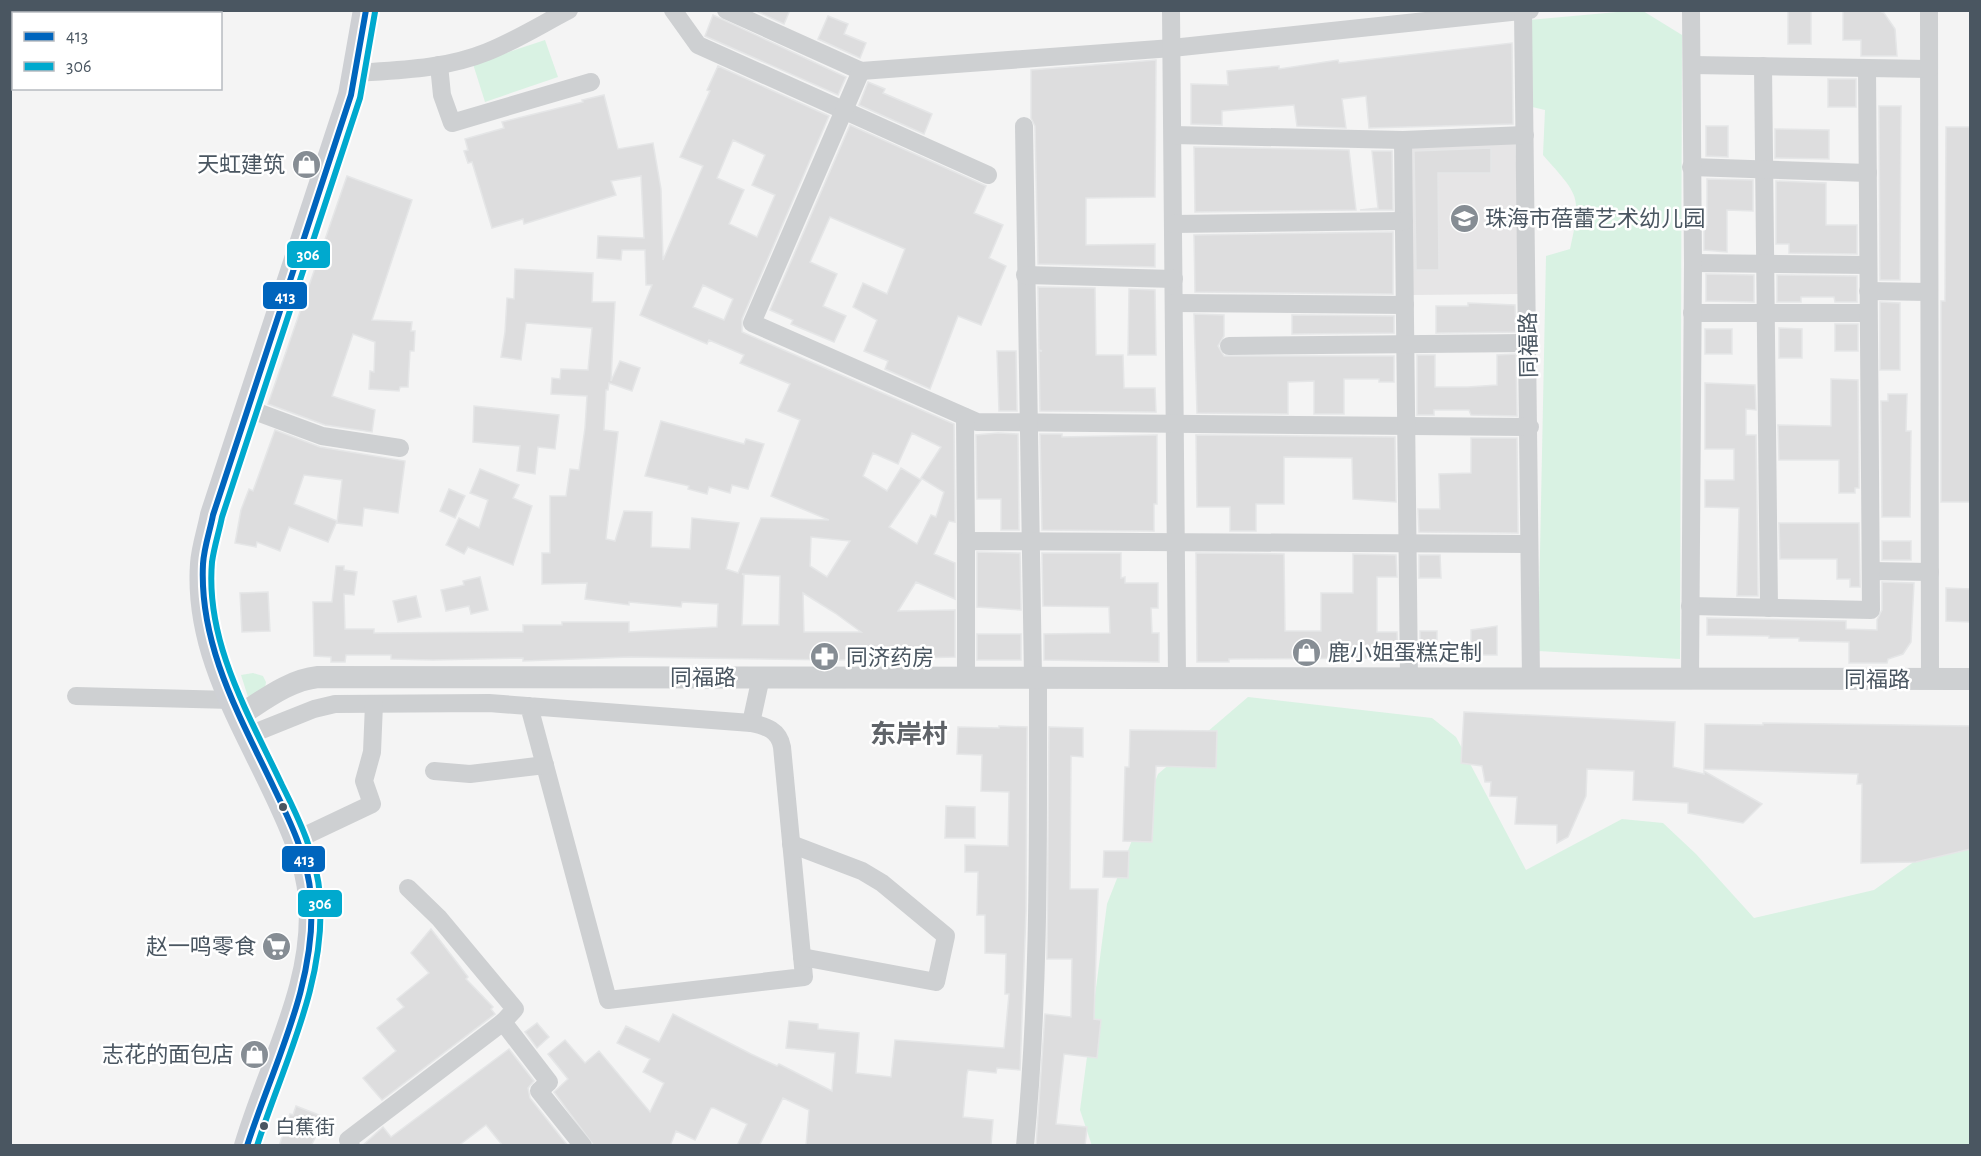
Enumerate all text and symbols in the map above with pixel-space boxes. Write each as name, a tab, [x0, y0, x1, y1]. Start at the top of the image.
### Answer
legend	[12, 12, 222, 90]
text: 413	[66, 28, 88, 46]
text: 306	[66, 58, 91, 76]
shop icon: 天虹建筑	[290, 148, 322, 180]
place label: 天虹建筑	[197, 153, 285, 176]
school or university icon: 珠海市蓓蕾艺术幼儿园	[1448, 202, 1480, 234]
place label: 珠海市蓓蕾艺术幼儿园	[1485, 207, 1705, 230]
line badge: 306	[286, 240, 331, 269]
text: 306	[297, 247, 320, 263]
line badge: 413	[262, 281, 308, 310]
text: 413	[275, 289, 295, 305]
street label: 同福路	[1516, 312, 1541, 378]
shop icon: 鹿小姐蛋糕定制	[1291, 636, 1323, 668]
pharmacy icon: 同济药房	[809, 641, 841, 673]
place label: 鹿小姐蛋糕定制	[1328, 641, 1482, 664]
place label: 同济药房	[846, 646, 934, 669]
street label: 同福路	[670, 666, 736, 689]
street label: 同福路	[1844, 668, 1910, 691]
district label: 东岸村	[870, 720, 948, 748]
unlabelled marker	[277, 801, 289, 813]
line badge: 413	[281, 845, 326, 873]
text: 413	[294, 852, 314, 868]
line badge: 306	[297, 889, 343, 918]
text: 306	[309, 896, 332, 912]
supermarket icon: 赵一鸣零食	[261, 930, 293, 962]
place label: 赵一鸣零食	[146, 935, 256, 958]
shop icon: 志花的面包店	[239, 1038, 271, 1070]
place label: 志花的面包店	[102, 1043, 234, 1066]
place label: 白蕉街	[275, 1117, 335, 1138]
marker: 白蕉街	[258, 1120, 270, 1132]

